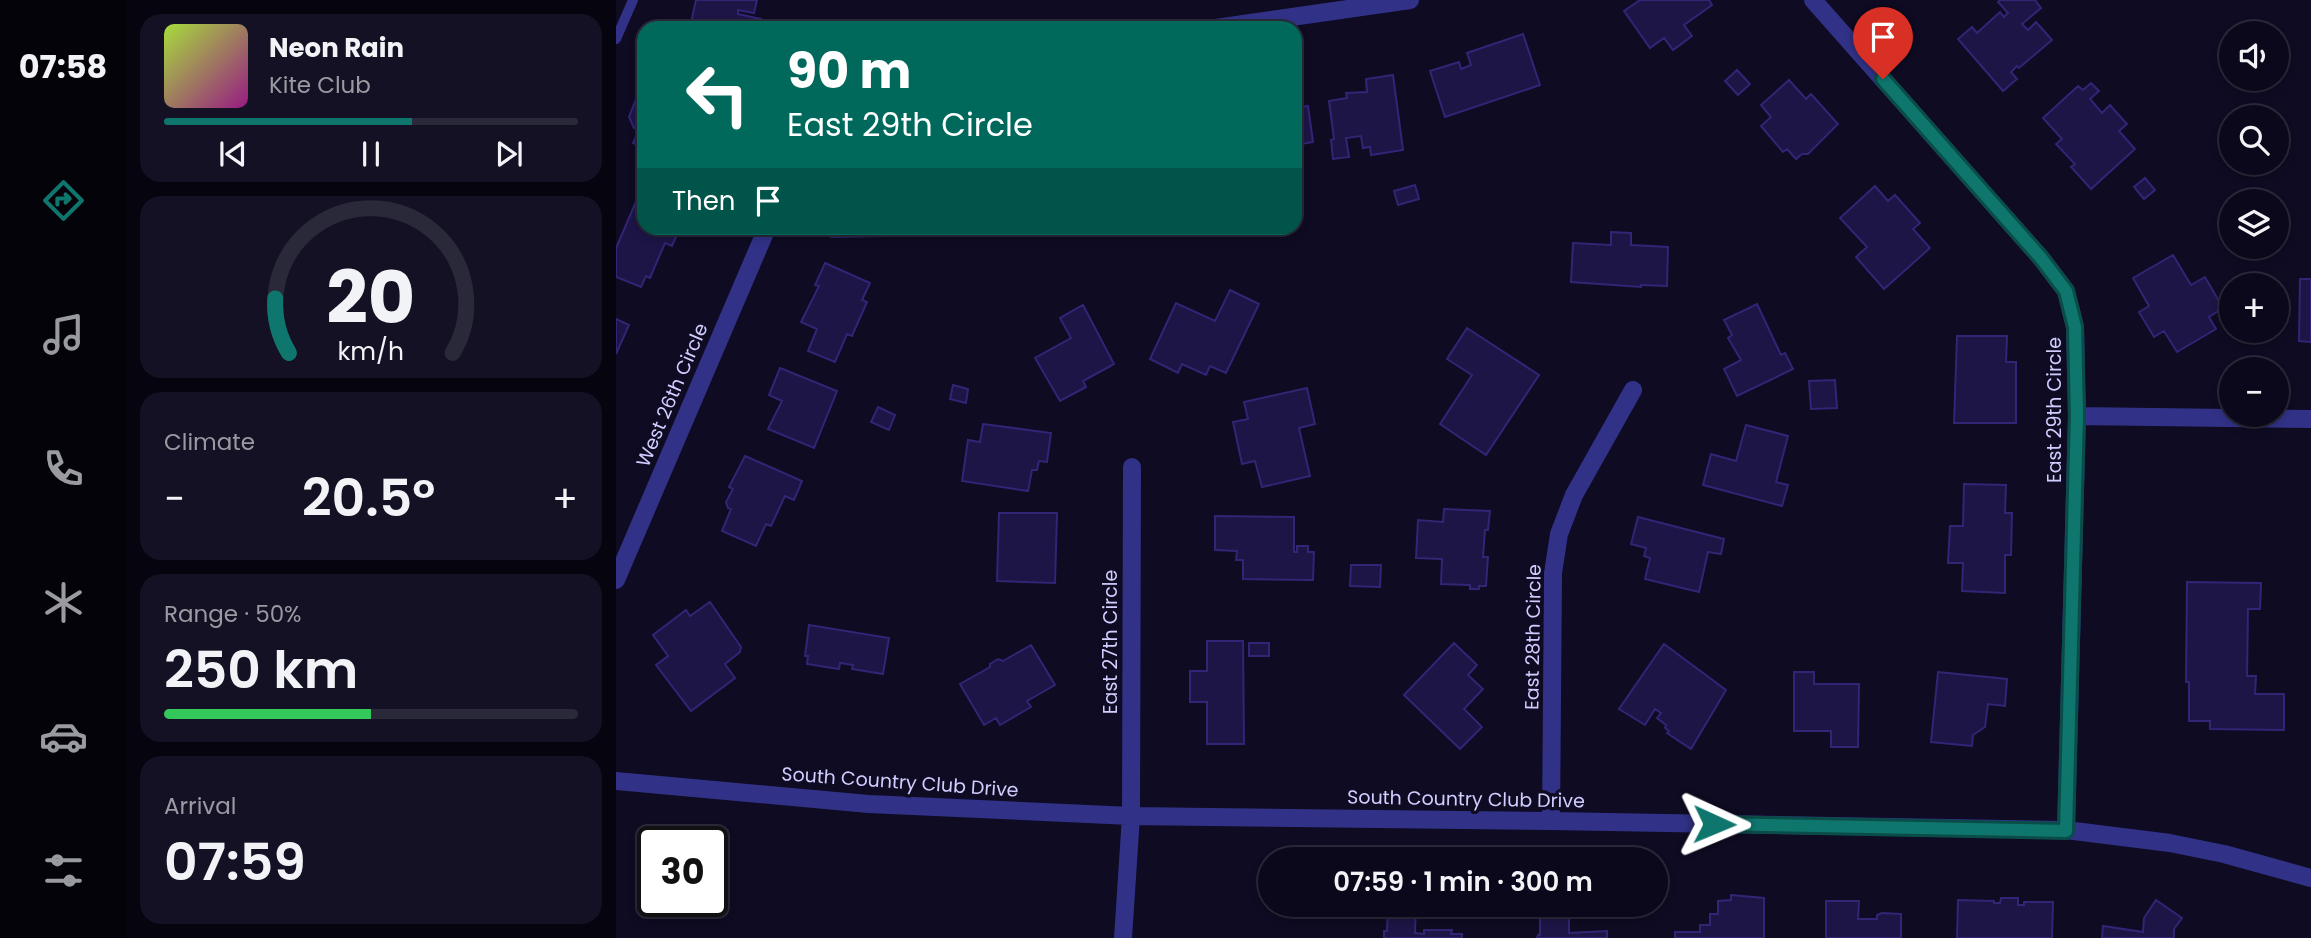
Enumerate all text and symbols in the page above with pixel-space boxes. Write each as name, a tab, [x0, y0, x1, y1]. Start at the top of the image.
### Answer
pin	[1853, 7, 1913, 79]
icon: arrive	[1864, 18, 1902, 56]
map controls	[2219, 21, 2289, 427]
button: sound	[2219, 21, 2289, 91]
text: Neon Rain	[269, 30, 404, 66]
text: 90 m	[787, 37, 911, 105]
text: 07:58	[19, 44, 107, 89]
icon: left	[672, 49, 763, 140]
text: Kite Club	[269, 69, 371, 101]
text: East 29th Circle	[787, 102, 1033, 147]
button: search	[2219, 105, 2289, 175]
icon: previous	[214, 135, 252, 173]
icon: pause	[352, 135, 390, 173]
icon: next	[490, 135, 528, 173]
icon: directions	[39, 176, 88, 225]
icon: arrive	[749, 182, 787, 220]
text: Then	[672, 183, 735, 219]
button: layers	[2219, 189, 2289, 259]
text: 20	[326, 247, 416, 348]
button: +	[2219, 273, 2289, 343]
icon: music	[39, 310, 88, 359]
street label: West 26th Circle	[630, 319, 714, 471]
text: km/h	[338, 334, 404, 369]
street label: East 29th Circle	[2041, 337, 2068, 483]
button: −	[2219, 357, 2289, 427]
text: Climate	[164, 426, 255, 458]
icon: phone	[39, 444, 88, 493]
text: 20.5°	[302, 461, 435, 534]
text: −	[164, 472, 185, 525]
text: +	[552, 472, 578, 525]
street label: East 28th Circle	[1518, 564, 1548, 710]
street label: East 27th Circle	[1097, 570, 1124, 714]
icon: climate	[39, 578, 88, 627]
text: Range · 50%	[164, 598, 302, 630]
text: 250 km	[164, 633, 358, 706]
icon: car	[39, 712, 88, 761]
street label: South Country Club Drive	[781, 760, 1019, 804]
street label: South Country Club Drive	[1347, 783, 1585, 815]
position arrow	[1677, 787, 1751, 861]
text: Arrival	[164, 790, 236, 822]
text: 07:59	[164, 825, 306, 898]
speed limit sign: 30	[637, 826, 728, 917]
icon: filters	[39, 846, 88, 895]
text: 07:59 · 1 min · 300 m	[1333, 864, 1593, 900]

